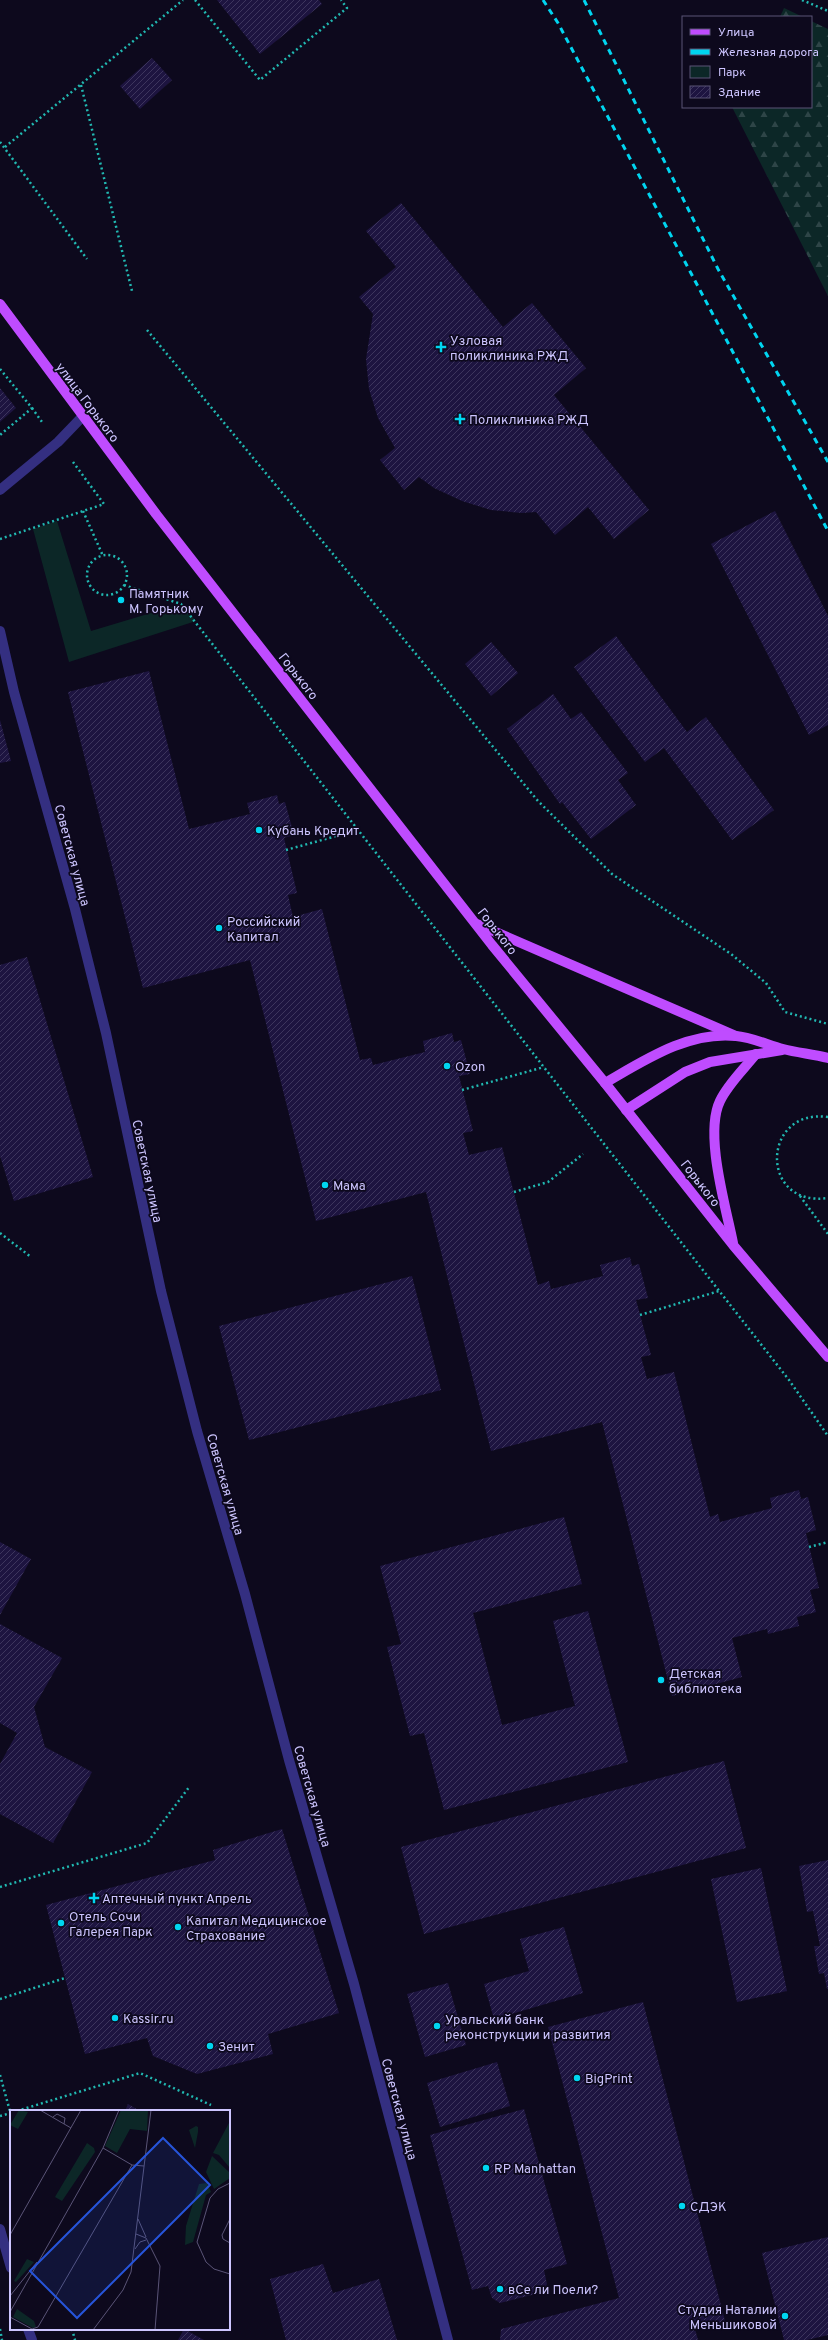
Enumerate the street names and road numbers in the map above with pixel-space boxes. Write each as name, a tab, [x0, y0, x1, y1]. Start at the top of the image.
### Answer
street label: улица Горького	[51, 360, 122, 446]
street label: Горького	[274, 651, 321, 704]
street label: Советская улица	[50, 803, 92, 908]
street label: Горького	[473, 906, 520, 959]
street label: Советская улица	[127, 1119, 165, 1224]
street label: Горького	[676, 1158, 723, 1211]
street label: Советская улица	[202, 1432, 246, 1537]
street label: Советская улица	[289, 1744, 333, 1849]
street label: Советская улица	[377, 2057, 419, 2162]

